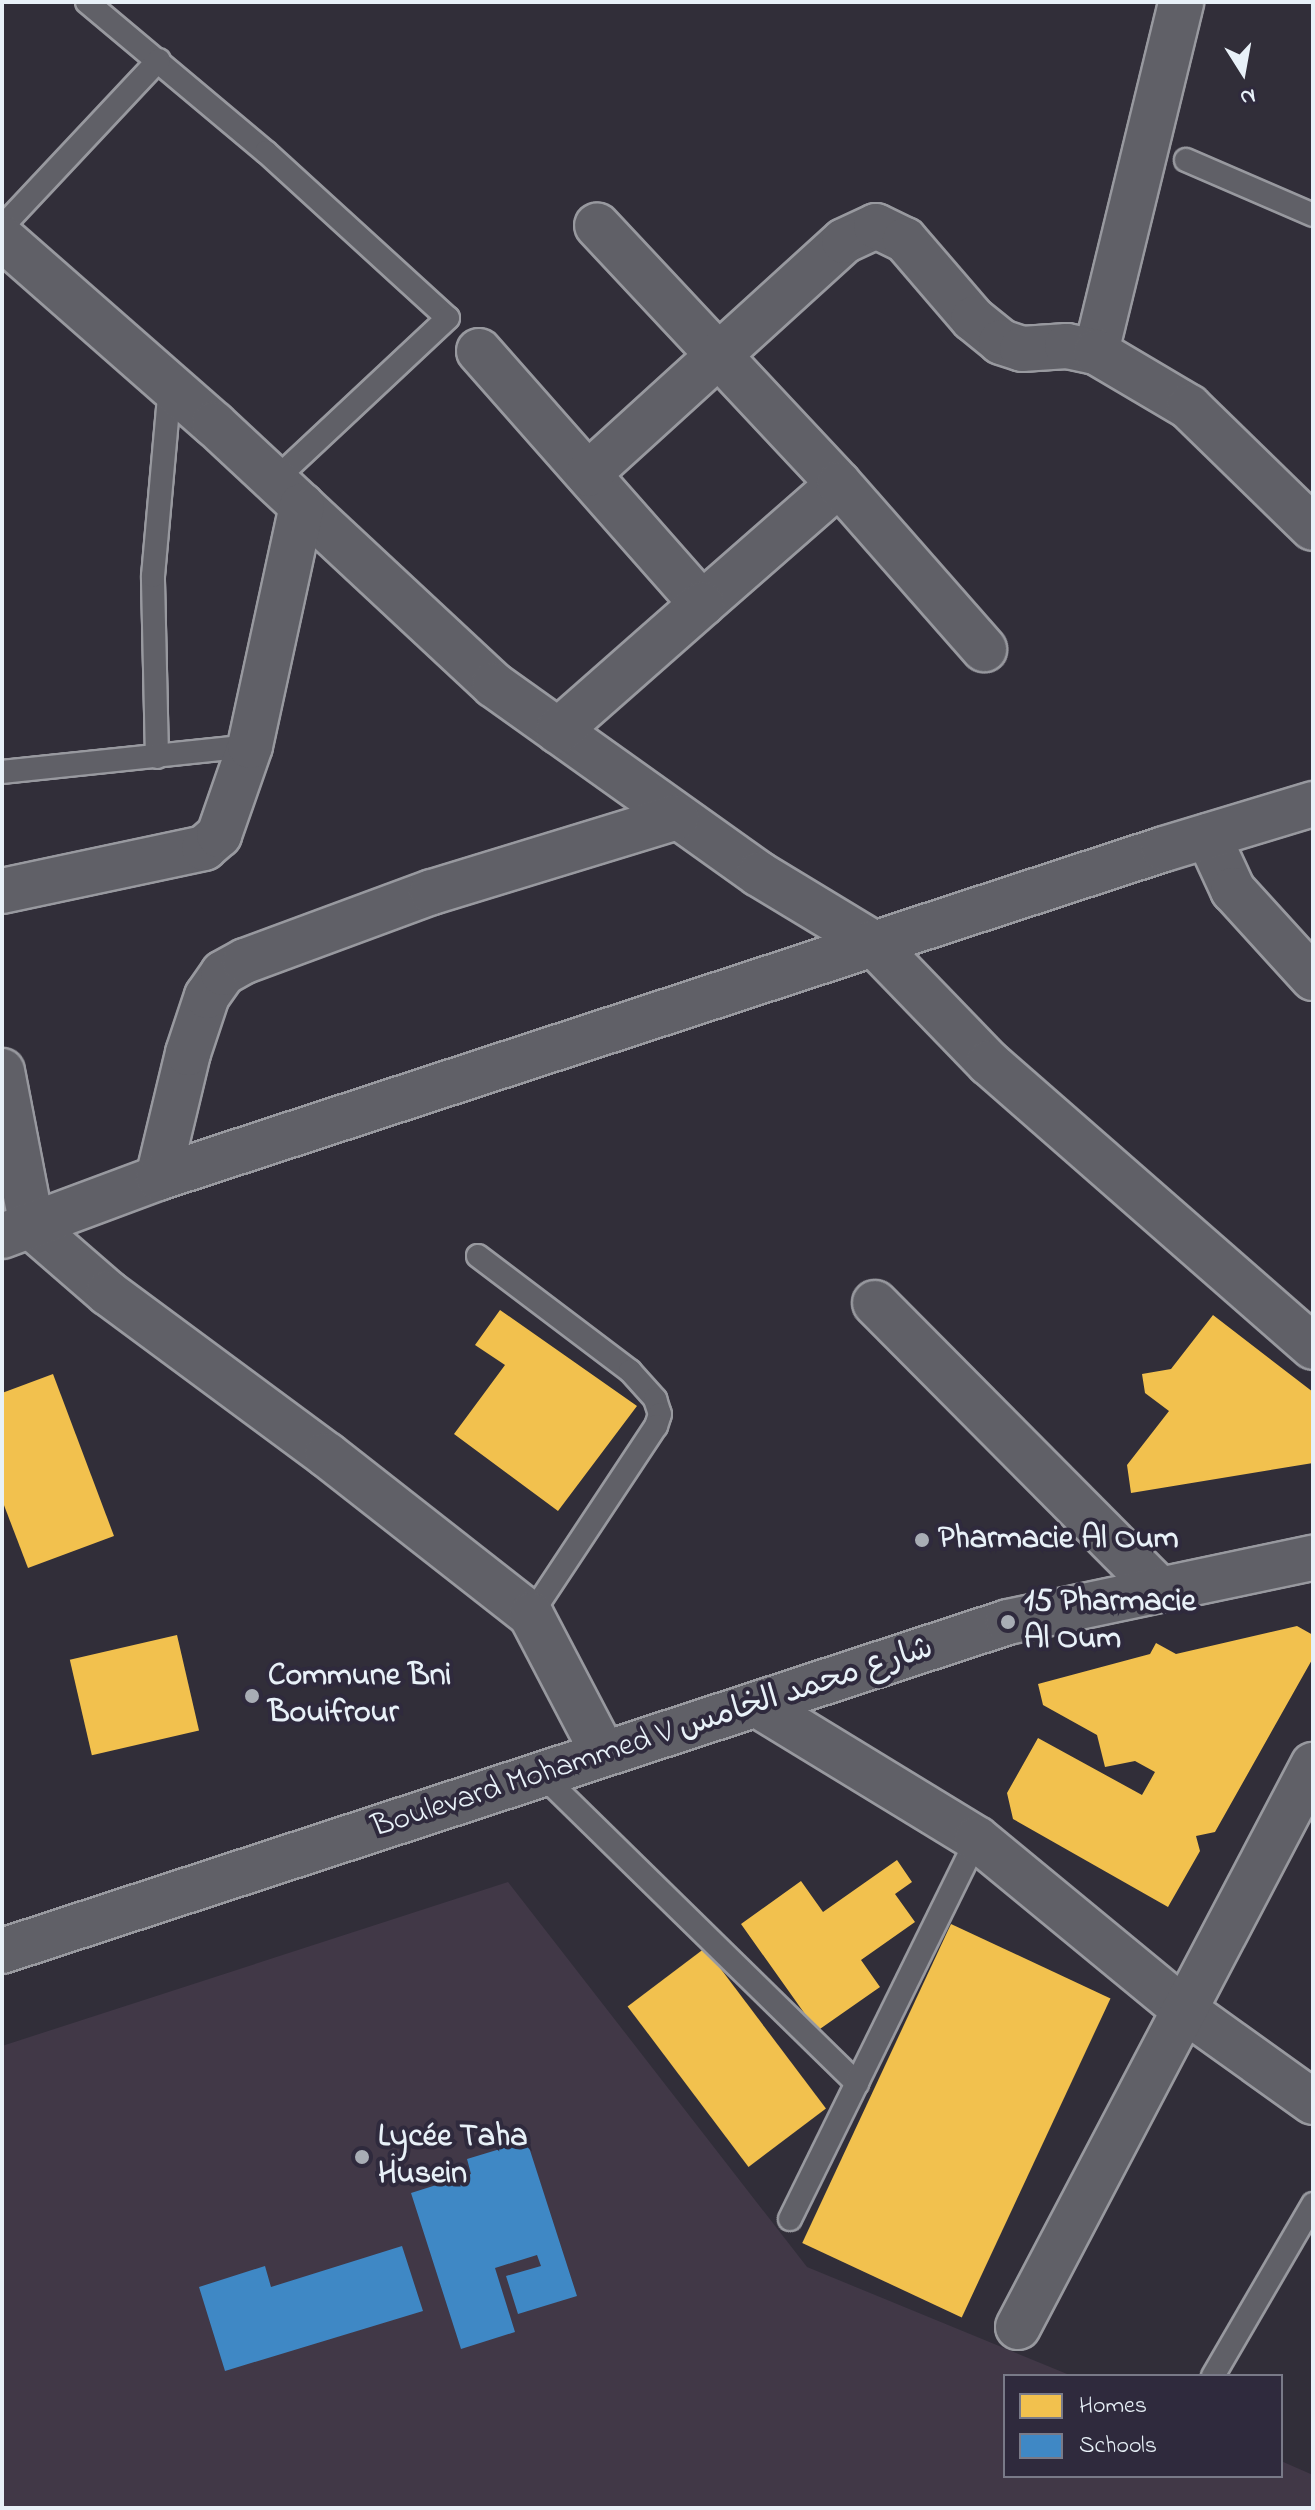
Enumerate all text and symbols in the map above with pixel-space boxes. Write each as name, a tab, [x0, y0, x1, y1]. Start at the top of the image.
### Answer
north arrow	[1203, 32, 1283, 112]
text: N	[1237, 78, 1258, 113]
place label: Pharmacie Al Oum	[938, 1521, 1179, 1559]
marker: Pharmacie Al Oum	[913, 1531, 931, 1549]
place label: 15 Pharmacie Al Oum	[1024, 1585, 1196, 1660]
marker: 15 Pharmacie Al Oum	[999, 1613, 1017, 1631]
street label: Boulevard Mohammed V شارع محمد الخامس	[368, 1630, 938, 1848]
place label: Commune Bni Bouifrour	[268, 1659, 451, 1734]
marker: Commune Bni Bouifrour	[243, 1687, 261, 1705]
place label: Lycée Taha Husein	[378, 2120, 528, 2195]
marker: Lycée Taha Husein	[353, 2148, 371, 2166]
legend	[1003, 2374, 1283, 2478]
text: Homes	[1079, 2389, 1147, 2424]
text: Schools	[1079, 2429, 1157, 2464]

